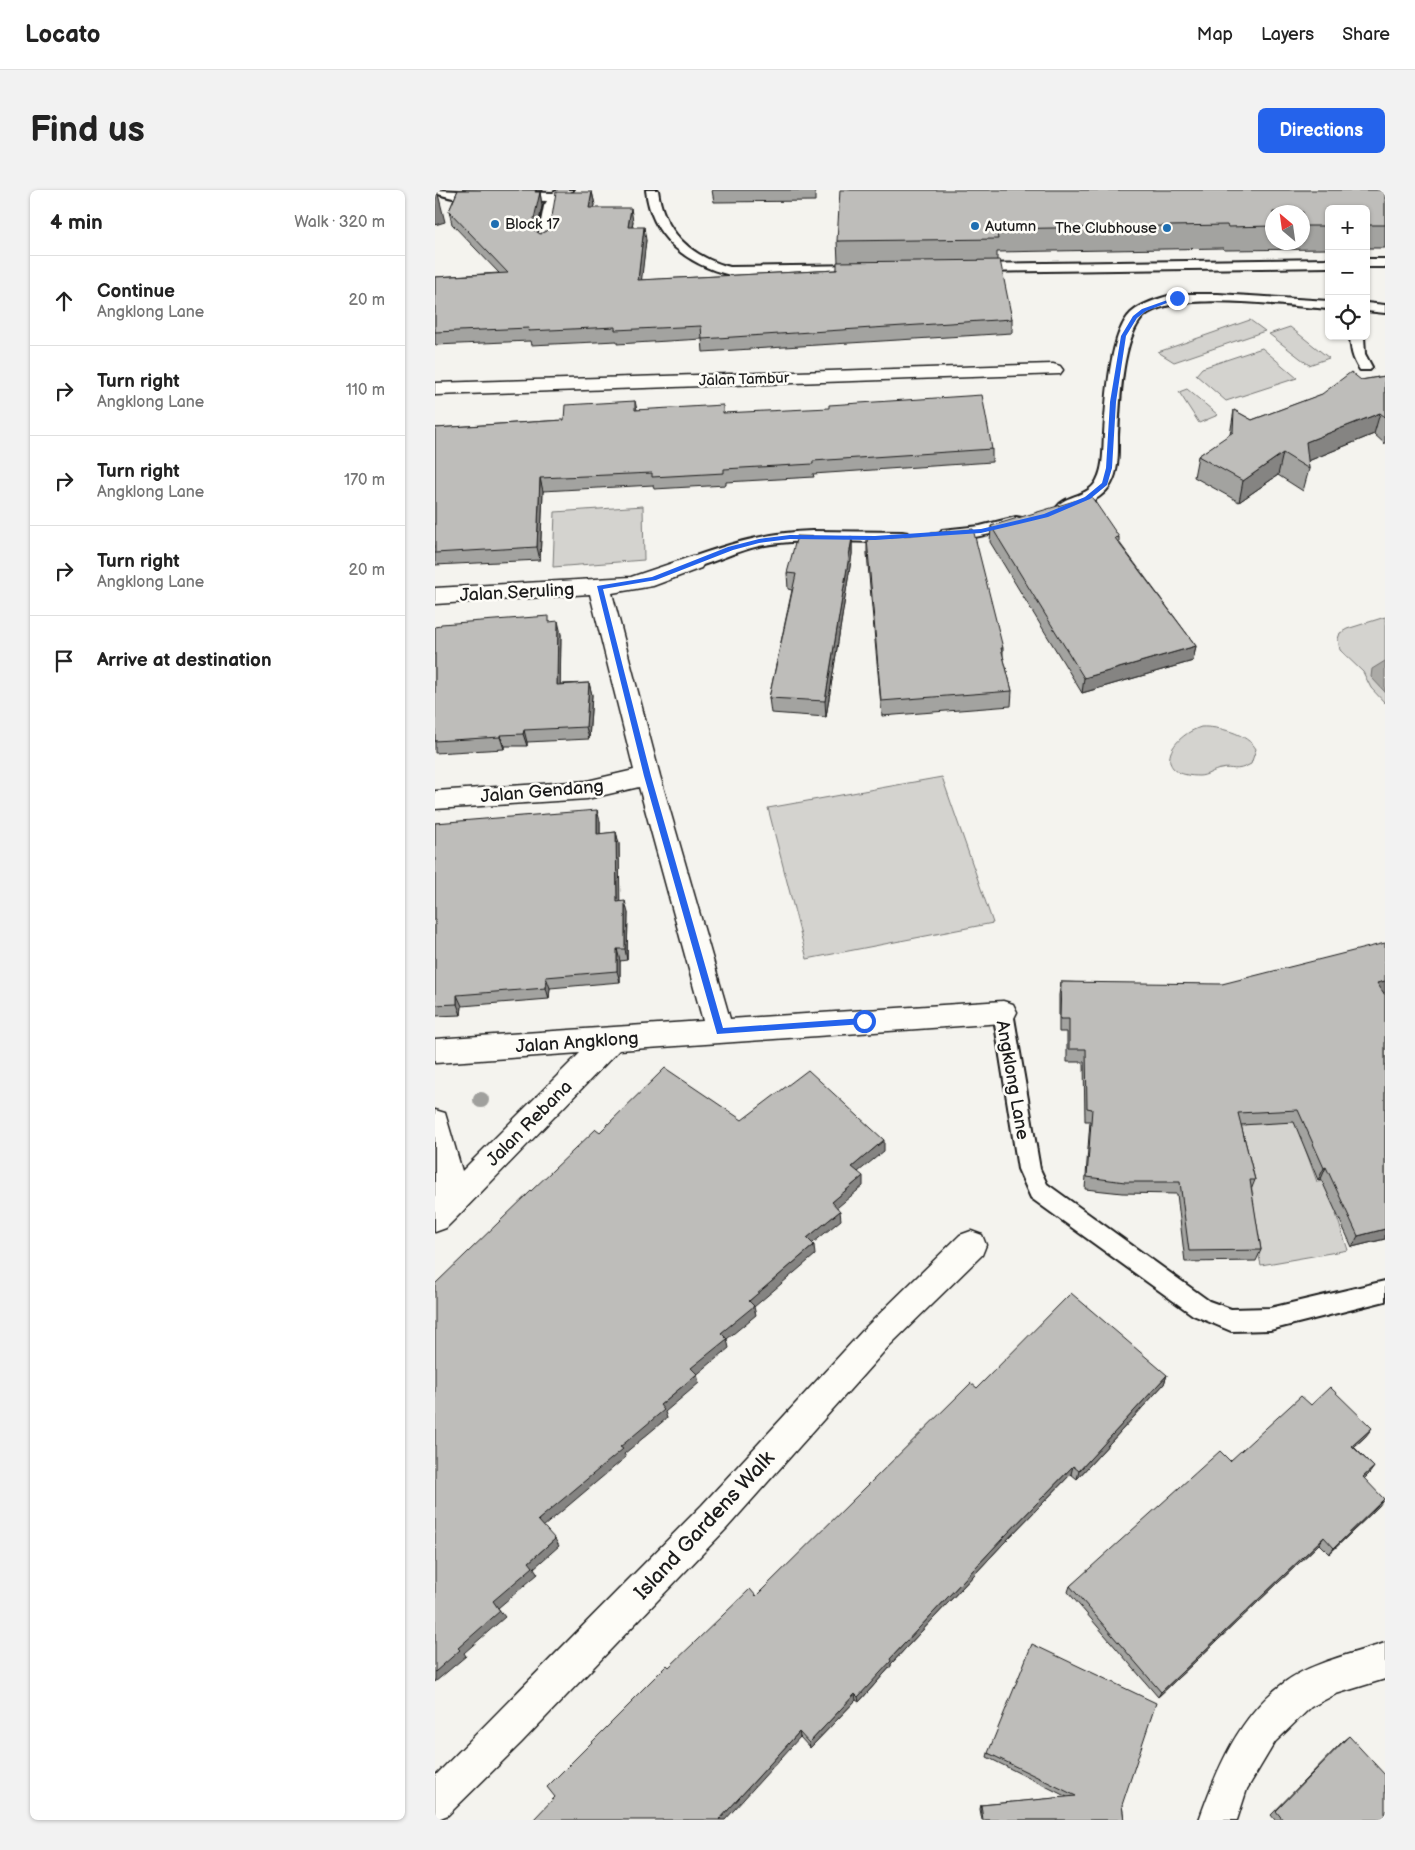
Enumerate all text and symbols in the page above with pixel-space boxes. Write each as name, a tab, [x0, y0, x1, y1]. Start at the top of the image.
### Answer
text: Locato	[25, 20, 100, 49]
text: Map	[1197, 24, 1233, 45]
text: Layers	[1261, 24, 1314, 45]
text: Share	[1342, 24, 1390, 45]
button: Directions	[1258, 108, 1385, 153]
text: Find us	[30, 109, 145, 152]
north arrow	[1265, 205, 1310, 250]
map controls	[1325, 205, 1370, 340]
button: +	[1325, 205, 1370, 250]
text: 4 min	[50, 210, 103, 235]
text: Walk · 320 m	[294, 213, 385, 232]
place label: Block 17	[505, 215, 560, 234]
place label: Autumn	[985, 217, 1036, 236]
marker: Block 17	[489, 218, 501, 230]
place label: The Clubhouse	[1055, 219, 1157, 238]
marker: Autumn	[969, 220, 981, 232]
marker: The Clubhouse	[1161, 222, 1173, 234]
button: −	[1325, 250, 1370, 295]
text: Continue	[97, 280, 175, 303]
icon: ahead	[50, 287, 78, 315]
route end	[1166, 287, 1189, 310]
text: 20 m	[349, 291, 385, 310]
button: locate	[1325, 295, 1370, 340]
text: Angklong Lane	[97, 303, 204, 322]
street label: Jalan Tambur	[699, 368, 790, 391]
text: Turn right	[97, 370, 180, 393]
icon: right	[50, 377, 78, 405]
text: 110 m	[346, 381, 385, 400]
text: Angklong Lane	[97, 393, 204, 412]
text: Turn right	[97, 460, 180, 483]
icon: right	[50, 467, 78, 495]
text: 170 m	[344, 471, 385, 490]
text: Angklong Lane	[97, 483, 204, 502]
text: Turn right	[97, 550, 180, 573]
icon: right	[50, 557, 78, 585]
text: 20 m	[349, 561, 385, 580]
text: Angklong Lane	[97, 573, 204, 592]
street label: Jalan Seruling	[459, 579, 575, 606]
icon: arrive	[50, 647, 78, 675]
text: Arrive at destination	[97, 649, 272, 672]
street label: Jalan Gendang	[480, 776, 605, 807]
route start	[853, 1010, 876, 1033]
street label: Angklong Lane	[992, 1019, 1033, 1142]
street label: Jalan Angklong	[515, 1028, 639, 1057]
street label: Jalan Rebana	[482, 1076, 577, 1171]
street label: Island Gardens Walk	[629, 1445, 780, 1605]

